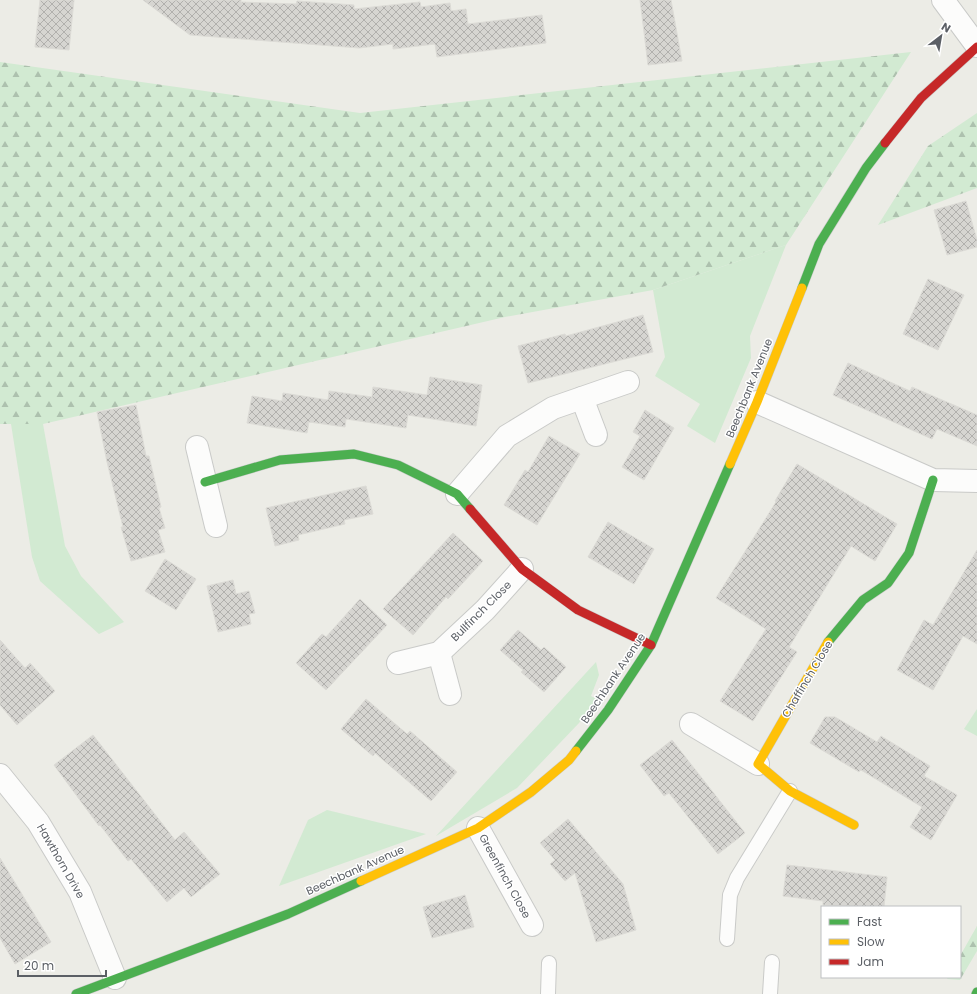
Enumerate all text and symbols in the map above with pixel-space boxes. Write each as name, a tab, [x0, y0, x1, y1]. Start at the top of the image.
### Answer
north arrow	[921, 16, 961, 56]
text: N	[938, 18, 954, 36]
street label: Beechbank Avenue	[722, 336, 776, 440]
street label: Bullfinch Close	[447, 577, 515, 645]
street label: Beechbank Avenue	[577, 629, 649, 726]
street label: Chaffinch Close	[778, 637, 836, 721]
street label: Hawthorn Drive	[33, 821, 89, 901]
street label: Greenfinch Close	[475, 831, 535, 921]
street label: Beechbank Avenue	[303, 841, 407, 899]
legend	[821, 906, 961, 978]
text: Fast	[857, 913, 882, 930]
text: Slow	[857, 933, 885, 950]
scale bar	[18, 952, 106, 978]
text: Jam	[857, 953, 884, 970]
text: 20 m	[24, 957, 54, 974]

